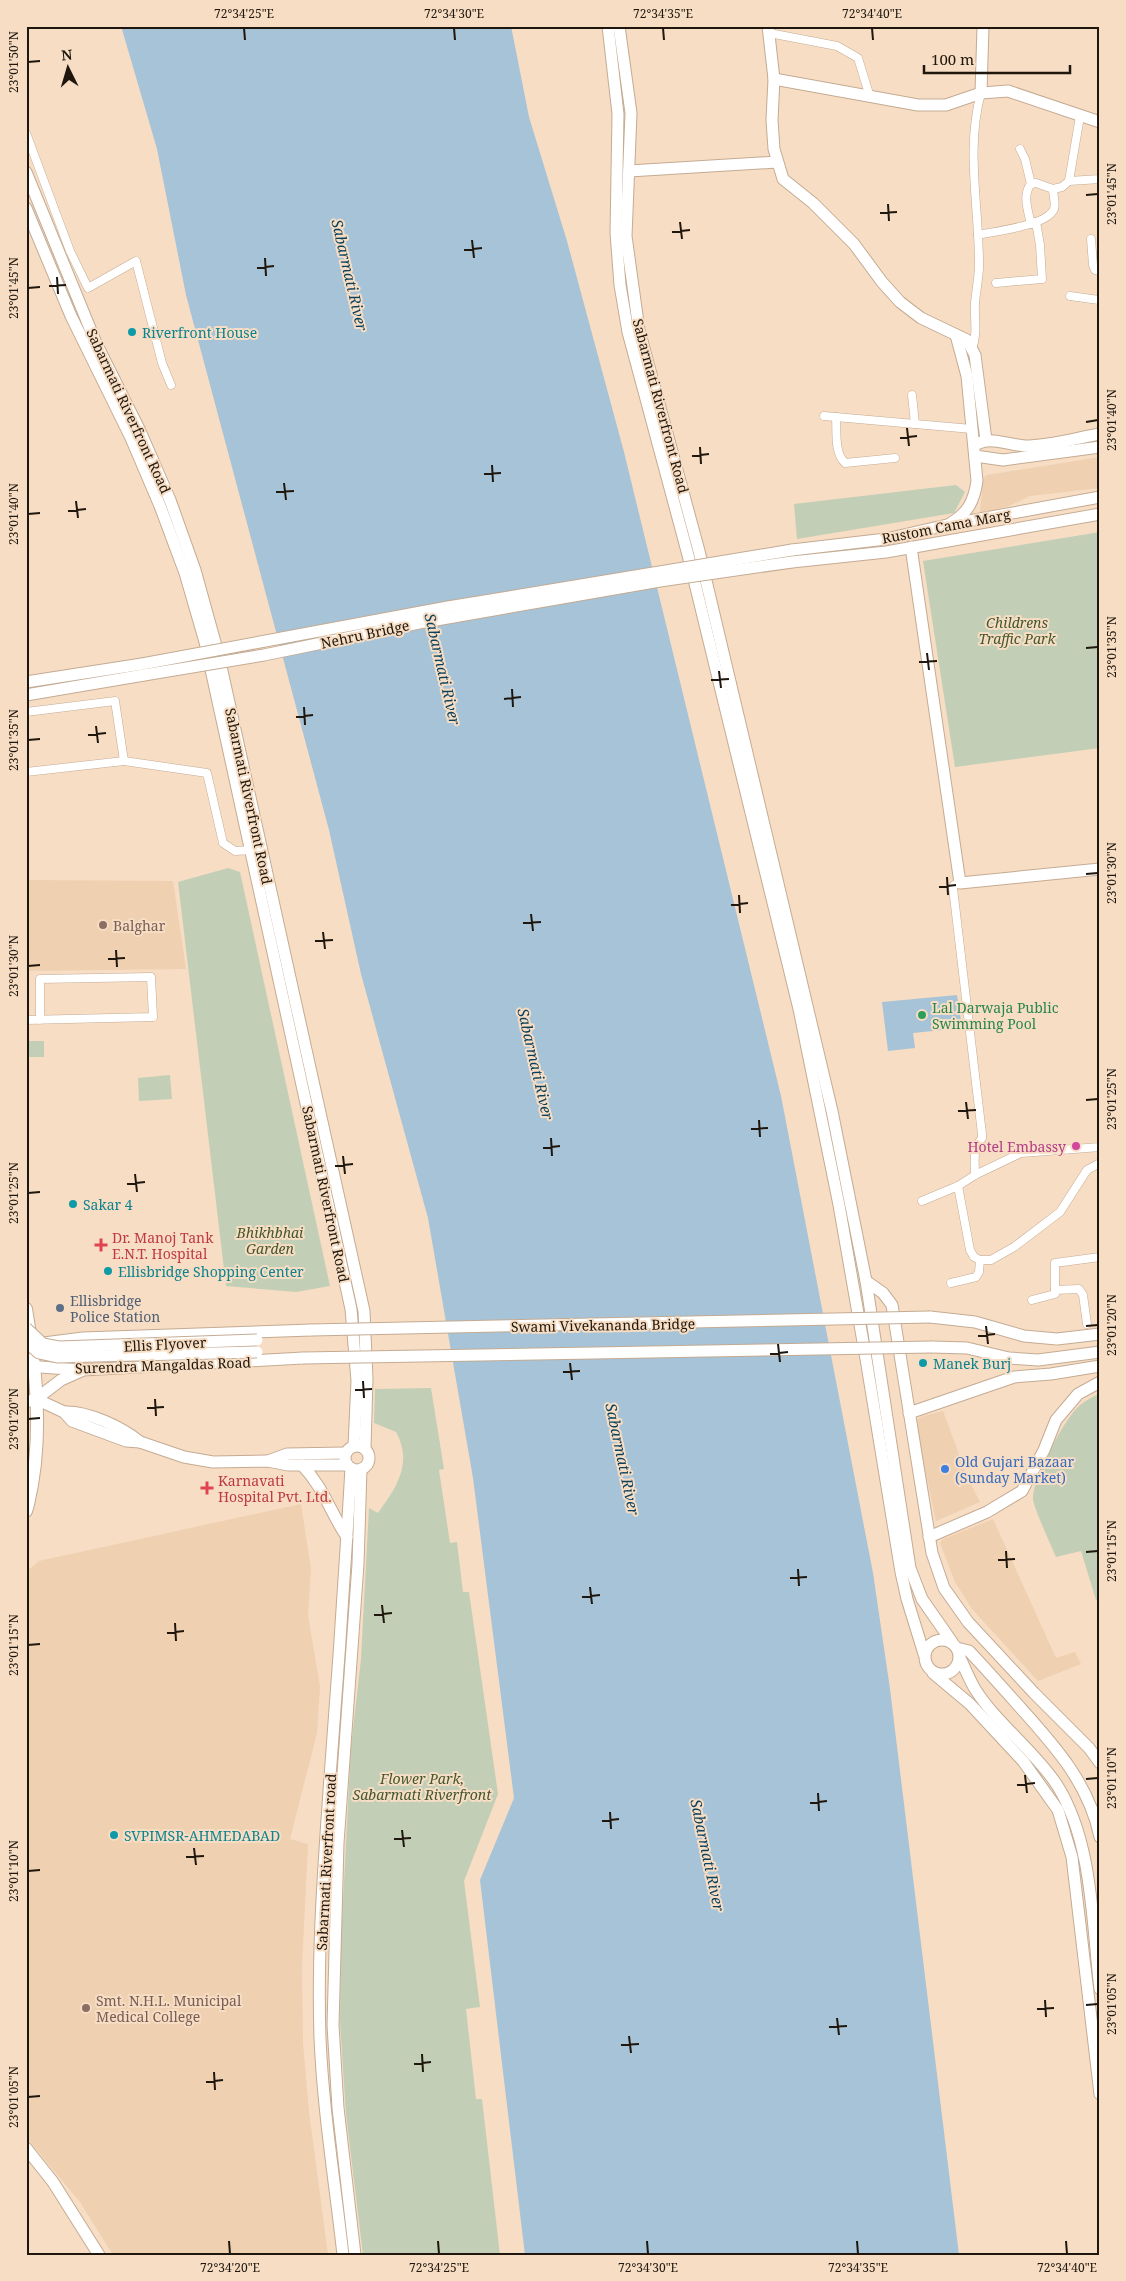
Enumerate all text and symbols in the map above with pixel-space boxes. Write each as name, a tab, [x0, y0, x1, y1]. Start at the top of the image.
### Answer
text: 72°34'25"E	[214, 5, 274, 22]
text: 72°34'30"E	[424, 5, 484, 22]
text: 72°34'35"E	[633, 5, 693, 22]
text: 72°34'40"E	[842, 5, 902, 22]
text: 23°01'50"N	[5, 31, 22, 93]
north arrow	[42, 42, 92, 92]
scale bar	[924, 42, 1070, 74]
text: N	[60, 45, 73, 64]
text: 100 m	[931, 49, 974, 69]
text: 23°01'45"N	[1103, 163, 1120, 225]
water label: Sabarmati River	[327, 217, 373, 334]
text: 23°01'45"N	[5, 257, 22, 319]
street label: Sabarmati Riverfront Road	[629, 317, 694, 496]
place label: Riverfront House	[142, 323, 257, 342]
street label: Sabarmati Riverfront Road	[82, 326, 176, 497]
marker: Riverfront House	[126, 326, 138, 338]
text: 23°01'40"N	[1103, 389, 1120, 451]
text: 23°01'40"N	[5, 483, 22, 545]
street label: Rustom Cama Marg	[880, 504, 1012, 548]
water label: Sabarmati River	[420, 611, 466, 728]
park label: Childrens Traffic Park	[978, 613, 1057, 648]
street label: Nehru Bridge	[319, 615, 411, 653]
text: 23°01'35"N	[1103, 616, 1120, 678]
street label: Sabarmati Riverfront Road	[221, 706, 277, 886]
text: 23°01'35"N	[5, 709, 22, 771]
text: 23°01'30"N	[1103, 842, 1120, 904]
place label: Balghar	[113, 916, 166, 935]
marker: Balghar	[97, 919, 109, 931]
text: 23°01'30"N	[5, 935, 22, 997]
place label: Lal Darwaja Public Swimming Pool	[932, 998, 1059, 1033]
water label: Sabarmati River	[513, 1006, 559, 1123]
marker: Lal Darwaja Public Swimming Pool	[916, 1009, 928, 1021]
text: 23°01'25"N	[1103, 1068, 1120, 1130]
street label: Sabarmati Riverfront Road	[298, 1104, 354, 1284]
place label: Hotel Embassy	[967, 1137, 1066, 1156]
marker: Hotel Embassy	[1070, 1140, 1082, 1152]
text: 23°01'25"N	[5, 1162, 22, 1224]
place label: Sakar 4	[83, 1195, 133, 1214]
marker: Sakar 4	[67, 1198, 79, 1210]
park label: Bhikhbhai Garden	[236, 1223, 304, 1258]
place label: Dr. Manoj Tank E.N.T. Hospital	[112, 1228, 214, 1263]
marker: Dr. Manoj Tank E.N.T. Hospital	[94, 1238, 108, 1252]
place label: Ellisbridge Shopping Center	[118, 1262, 304, 1281]
marker: Ellisbridge Shopping Center	[102, 1265, 114, 1277]
place label: Ellisbridge Police Station	[70, 1291, 160, 1326]
text: 23°01'20"N	[1103, 1294, 1120, 1356]
marker: Ellisbridge Police Station	[54, 1302, 66, 1314]
street label: Swami Vivekananda Bridge	[511, 1314, 695, 1336]
street label: Ellis Flyover	[123, 1332, 207, 1356]
street label: Surendra Mangaldas Road	[75, 1352, 252, 1378]
place label: Manek Burj	[933, 1354, 1011, 1373]
marker: Manek Burj	[917, 1357, 929, 1369]
text: 23°01'20"N	[5, 1388, 22, 1450]
water label: Sabarmati River	[601, 1401, 645, 1518]
place label: Old Gujari Bazaar (Sunday Market)	[955, 1452, 1075, 1487]
marker: Old Gujari Bazaar (Sunday Market)	[939, 1463, 951, 1475]
place label: Karnavati Hospital Pvt. Ltd.	[218, 1471, 332, 1506]
marker: Karnavati Hospital Pvt. Ltd.	[200, 1481, 214, 1495]
text: 23°01'15"N	[1103, 1520, 1120, 1582]
text: 23°01'15"N	[5, 1614, 22, 1676]
text: 23°01'10"N	[1103, 1747, 1120, 1809]
park label: Flower Park, Sabarmati Riverfront	[353, 1769, 492, 1804]
street label: Sabarmati Riverfront road	[312, 1773, 340, 1951]
water label: Sabarmati River	[686, 1797, 730, 1914]
place label: SVPIMSR-AHMEDABAD	[124, 1826, 280, 1845]
marker: SVPIMSR-AHMEDABAD	[108, 1829, 120, 1841]
text: 23°01'10"N	[5, 1840, 22, 1902]
text: 23°01'05"N	[1103, 1973, 1120, 2035]
place label: Smt. N.H.L. Municipal Medical College	[96, 1991, 242, 2026]
marker: Smt. N.H.L. Municipal Medical College	[80, 2002, 92, 2014]
text: 23°01'05"N	[5, 2066, 22, 2128]
text: 72°34'20"E	[200, 2259, 260, 2276]
text: 72°34'25"E	[409, 2259, 469, 2276]
text: 72°34'30"E	[618, 2259, 678, 2276]
text: 72°34'35"E	[828, 2259, 888, 2276]
text: 72°34'40"E	[1037, 2259, 1097, 2276]

